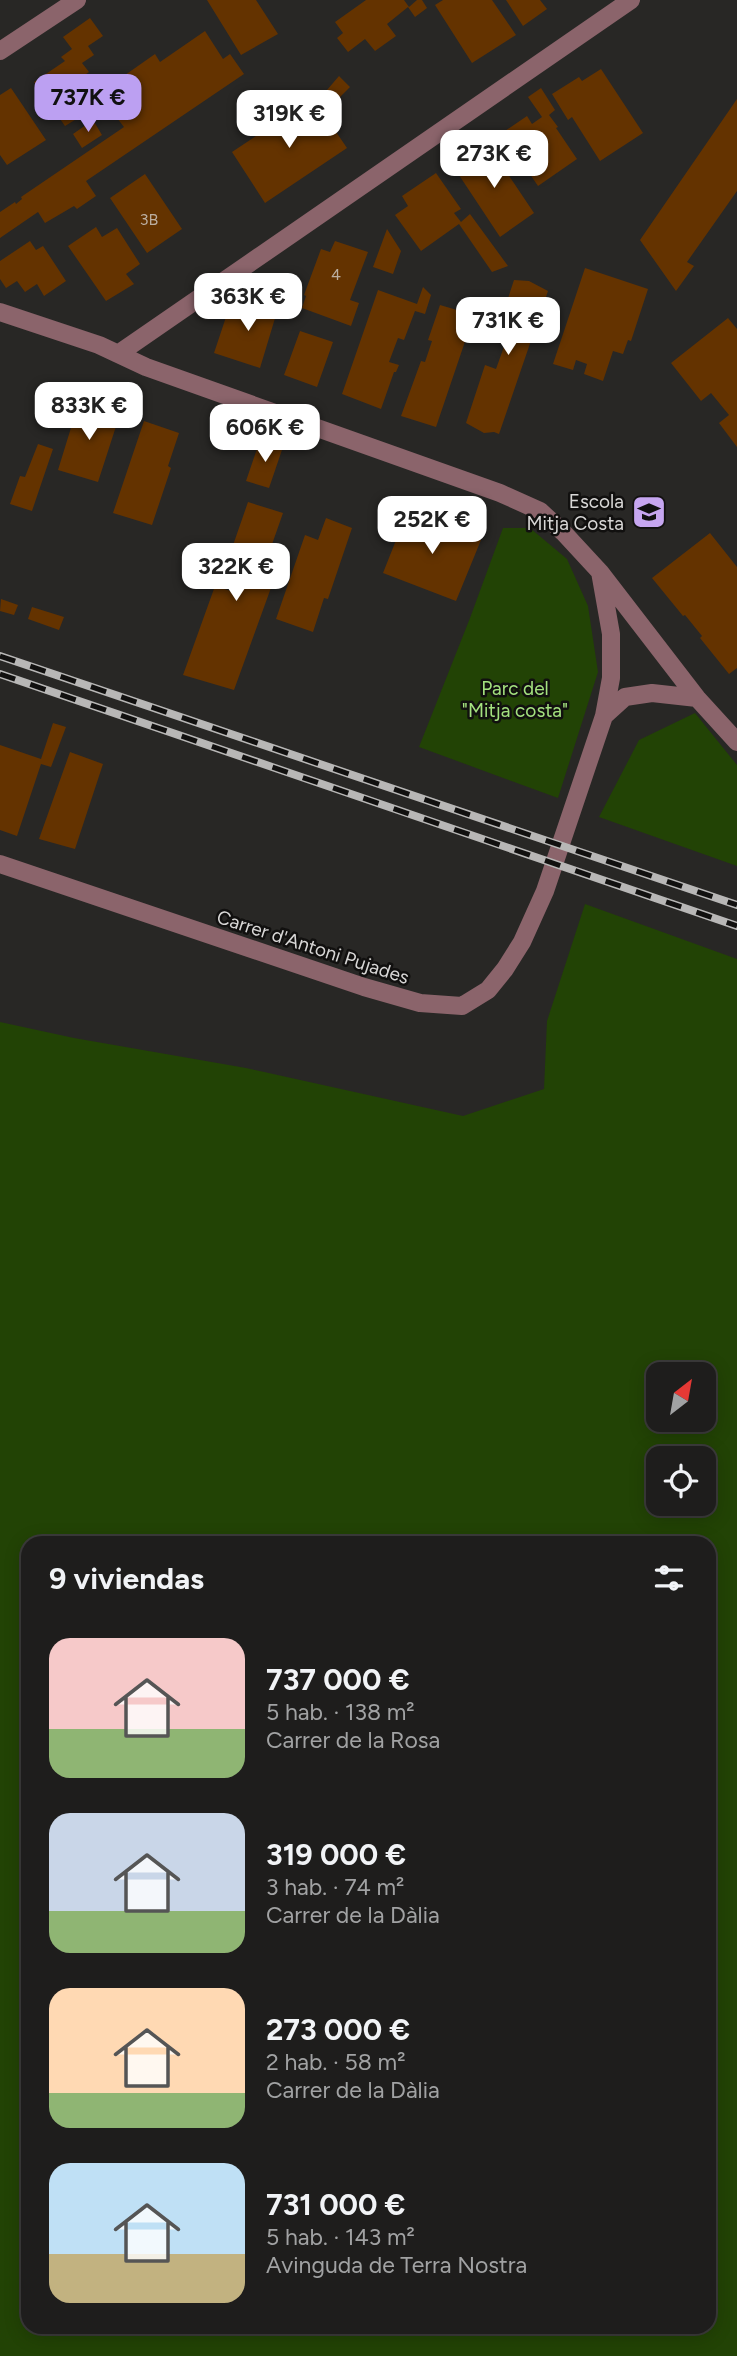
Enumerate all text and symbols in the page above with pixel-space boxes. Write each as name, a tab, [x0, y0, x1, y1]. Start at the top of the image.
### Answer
pin: 737K €	[31, 74, 145, 134]
text: 737K €	[50, 83, 126, 111]
pin: 319K €	[232, 90, 346, 150]
text: 319K €	[253, 99, 325, 127]
pin: 273K €	[437, 130, 551, 190]
text: 273K €	[456, 139, 532, 167]
house number: 3B	[140, 210, 158, 229]
house number: 4	[331, 265, 341, 284]
pin: 363K €	[191, 274, 305, 333]
text: 363K €	[210, 282, 286, 310]
pin: 731K €	[451, 298, 565, 357]
text: 731K €	[472, 306, 544, 334]
pin: 833K €	[32, 382, 146, 442]
text: 833K €	[51, 391, 127, 419]
pin: 606K €	[208, 405, 322, 464]
text: 606K €	[226, 413, 304, 441]
place label: Escola Mitja Costa	[526, 490, 624, 535]
school or university icon: Escola Mitja Costa	[630, 493, 668, 531]
pin: 252K €	[375, 496, 489, 556]
text: 252K €	[394, 505, 470, 533]
pin: 322K €	[179, 544, 293, 603]
text: 322K €	[198, 552, 274, 580]
park label: Parc del "Mitja costa"	[462, 677, 568, 722]
street label: Carrer d'Antoni Pujades	[214, 905, 412, 989]
north arrow	[646, 1362, 716, 1432]
map controls	[646, 1362, 716, 1516]
button: locate	[646, 1446, 716, 1516]
icon: filters	[650, 1559, 688, 1597]
text: 9 viviendas	[49, 1560, 204, 1597]
text: 737 000 €	[266, 1661, 410, 1698]
icon: home	[105, 1666, 189, 1750]
text: 5 hab. · 138 m²	[266, 1698, 415, 1726]
text: Carrer de la Rosa	[266, 1726, 440, 1754]
text: 319 000 €	[266, 1836, 406, 1873]
icon: home	[105, 1841, 189, 1925]
text: 3 hab. · 74 m²	[266, 1873, 404, 1901]
text: Carrer de la Dàlia	[266, 1901, 440, 1929]
text: 273 000 €	[266, 2011, 410, 2048]
icon: home	[105, 2016, 189, 2100]
text: 2 hab. · 58 m²	[266, 2048, 405, 2076]
text: Carrer de la Dàlia	[266, 2076, 440, 2104]
text: 731 000 €	[266, 2186, 405, 2223]
icon: home	[105, 2191, 189, 2275]
text: 5 hab. · 143 m²	[266, 2223, 415, 2251]
text: Avinguda de Terra Nostra	[266, 2251, 527, 2279]

